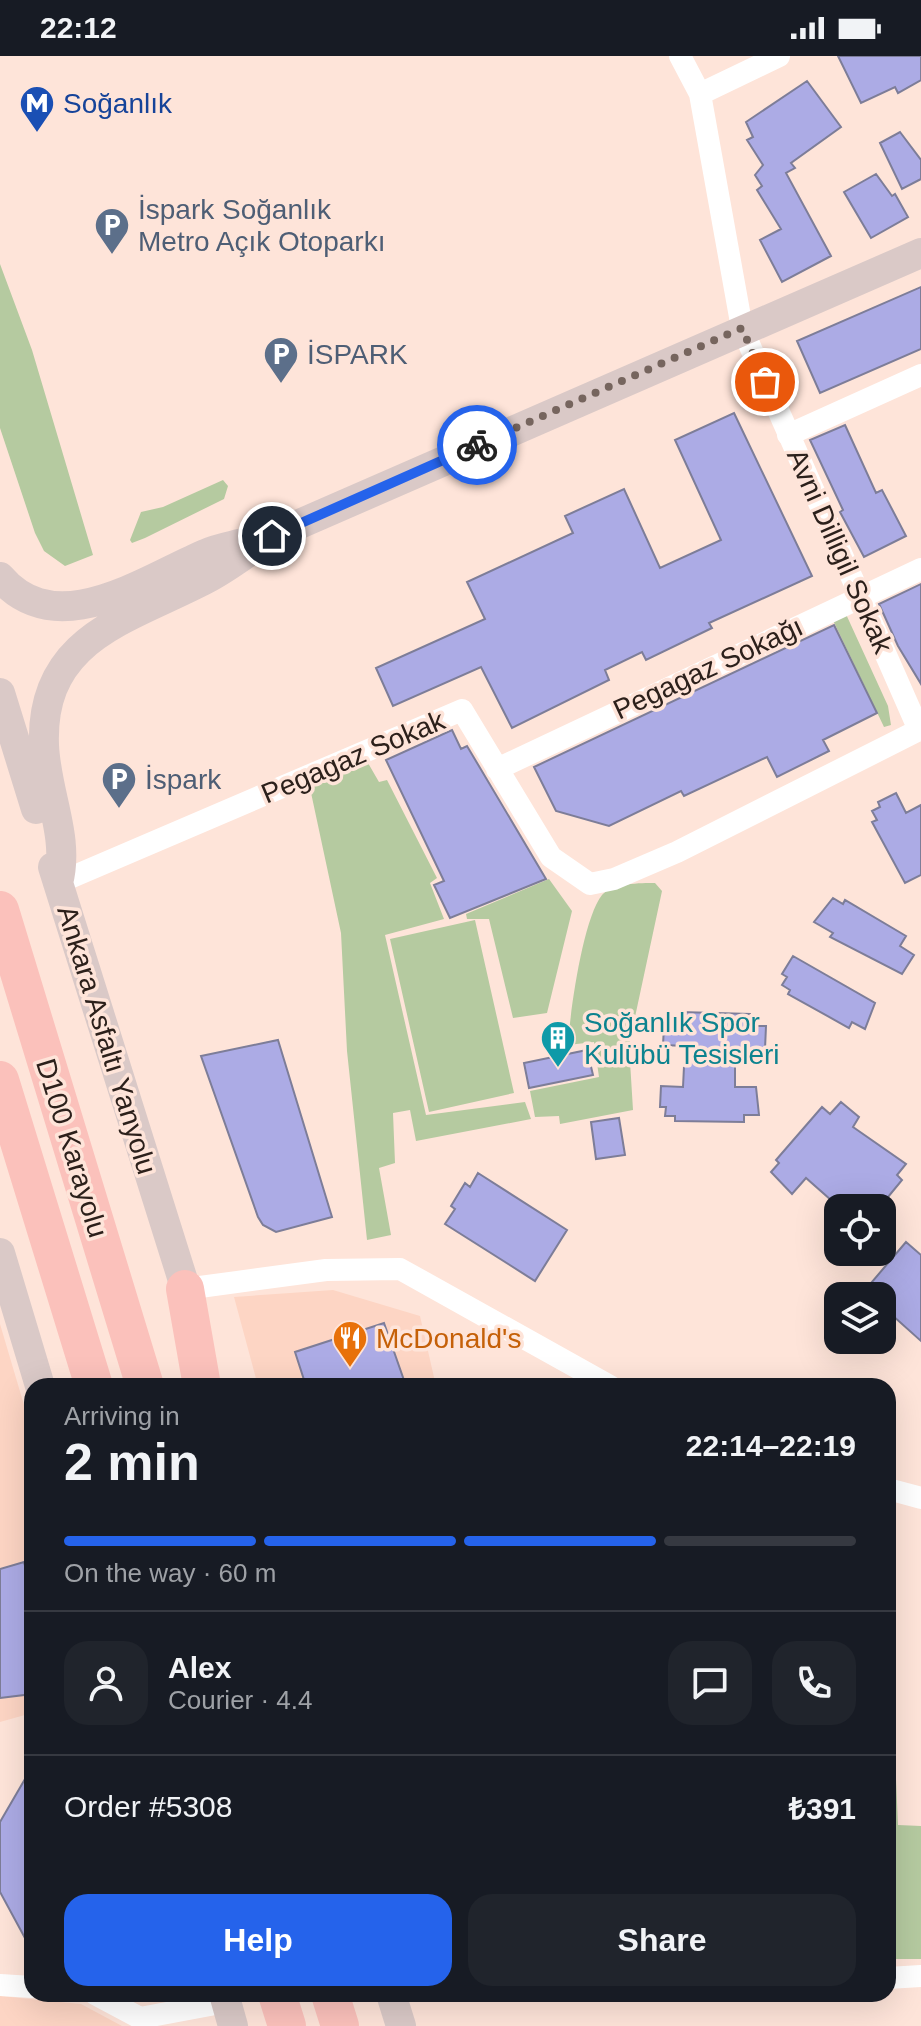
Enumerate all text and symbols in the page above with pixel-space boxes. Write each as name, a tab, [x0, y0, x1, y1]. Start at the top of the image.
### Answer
text: 22:12	[40, 11, 117, 44]
metro station icon: Soğanlık	[18, 84, 56, 134]
place label: Soğanlık	[63, 88, 173, 119]
place label: İspark Soğanlık Metro Açık Otoparkı	[138, 194, 385, 257]
parking icon: İspark Soğanlık Metro Açık Otoparkı	[93, 206, 131, 256]
parking icon: İSPARK	[262, 335, 300, 385]
place label: İSPARK	[307, 339, 408, 370]
pin	[731, 348, 799, 416]
icon: bag	[743, 360, 787, 404]
courier	[437, 405, 517, 485]
icon: bike	[455, 423, 499, 467]
street label: Avni Dilligil Sokak	[781, 444, 899, 659]
pin	[238, 502, 306, 570]
icon: home	[250, 514, 294, 558]
street label: Pegagaz Sokağı	[608, 611, 808, 725]
street label: Pegagaz Sokak	[257, 704, 450, 810]
parking icon: İspark	[100, 760, 138, 810]
place label: İspark	[145, 764, 222, 795]
street label: Ankara Asfaltı Yanyolu	[51, 902, 163, 1178]
place label: Soğanlık Spor Kulübü Tesisleri	[584, 1007, 780, 1070]
building icon: Soğanlık Spor Kulübü Tesisleri	[539, 1019, 577, 1069]
street label: D100 Karayolu	[30, 1055, 114, 1241]
map controls	[824, 1194, 896, 1354]
button: locate	[824, 1194, 896, 1266]
button: layers	[824, 1282, 896, 1354]
restaurant icon: McDonald's	[331, 1319, 369, 1369]
place label: McDonald's	[376, 1323, 521, 1354]
text: Arriving in	[64, 1401, 180, 1431]
text: 22:14–22:19	[686, 1429, 856, 1462]
text: 2 min	[64, 1433, 200, 1491]
text: On the way · 60 m	[64, 1558, 276, 1588]
button: person	[64, 1641, 148, 1725]
button: chat	[668, 1641, 752, 1725]
button: phone	[772, 1641, 856, 1725]
text: Alex	[168, 1651, 231, 1684]
text: Courier · 4.4	[168, 1685, 313, 1715]
text: Order #5308	[64, 1790, 232, 1823]
text: ₺391	[789, 1792, 856, 1825]
button: Help	[64, 1894, 452, 1986]
button: Share	[468, 1894, 856, 1986]

